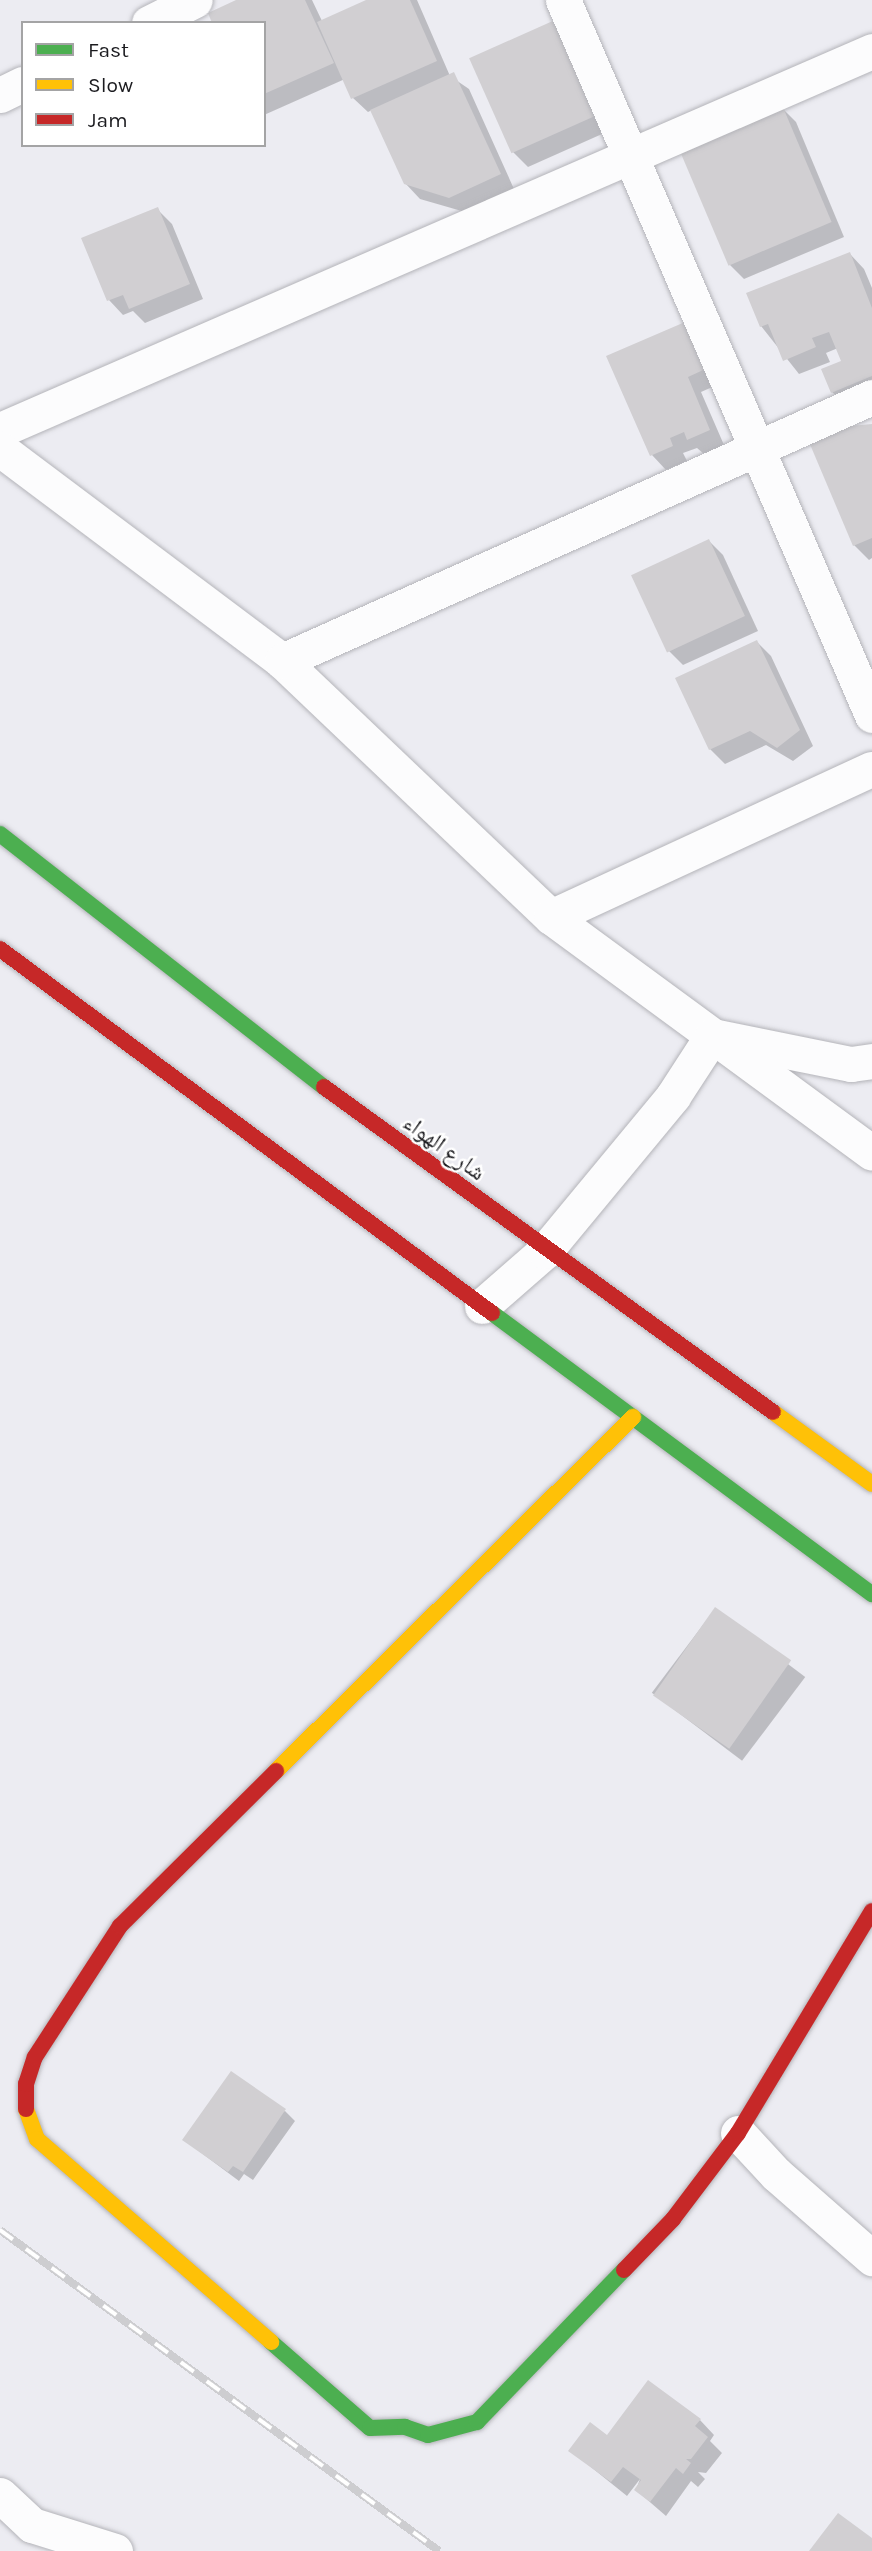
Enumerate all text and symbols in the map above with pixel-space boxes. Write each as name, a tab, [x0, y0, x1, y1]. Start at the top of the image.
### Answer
legend	[21, 21, 266, 147]
text: Fast	[88, 38, 129, 62]
text: Slow	[88, 73, 133, 97]
text: Jam	[88, 108, 128, 132]
street label: شارع الهواء	[398, 1109, 490, 1187]

